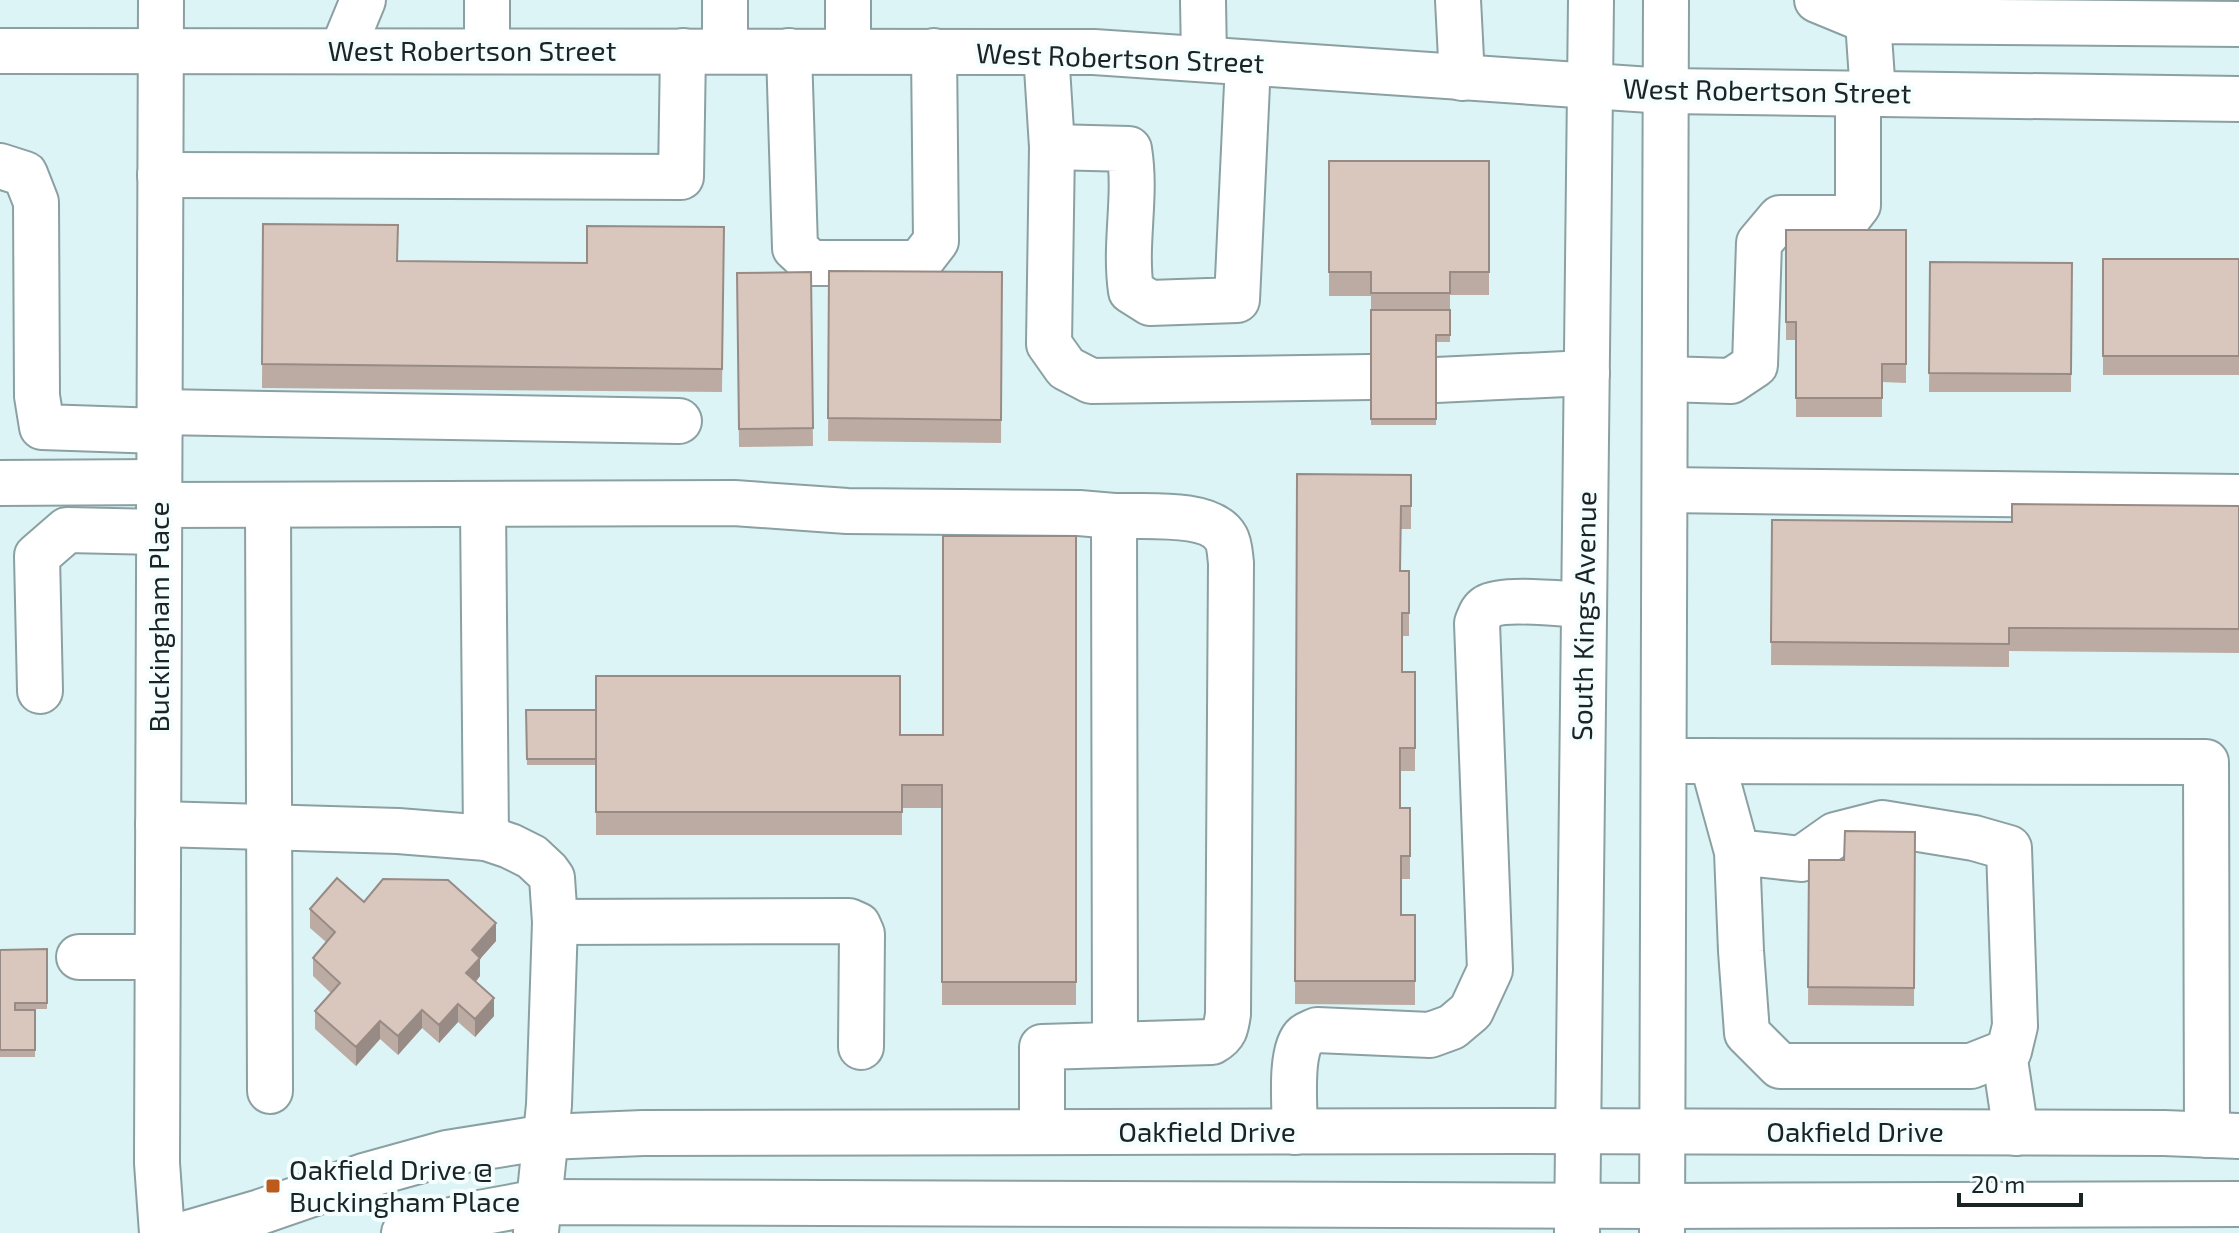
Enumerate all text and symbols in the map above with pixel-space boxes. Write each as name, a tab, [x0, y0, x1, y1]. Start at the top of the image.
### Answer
street label: West Robertson Street	[328, 33, 616, 67]
street label: West Robertson Street	[975, 35, 1265, 79]
street label: West Robertson Street	[1622, 70, 1912, 110]
street label: South Kings Avenue	[1564, 491, 1602, 741]
street label: Buckingham Place	[141, 501, 175, 733]
street label: Oakfield Drive	[1118, 1114, 1296, 1148]
street label: Oakfield Drive	[1766, 1114, 1944, 1148]
place label: Oakfield Drive @ Buckingham Place	[289, 1152, 520, 1218]
scale bar	[1959, 1157, 2081, 1207]
text: 20 m	[1971, 1169, 2025, 1198]
marker: Oakfield Drive @ Buckingham Place	[264, 1177, 282, 1195]

